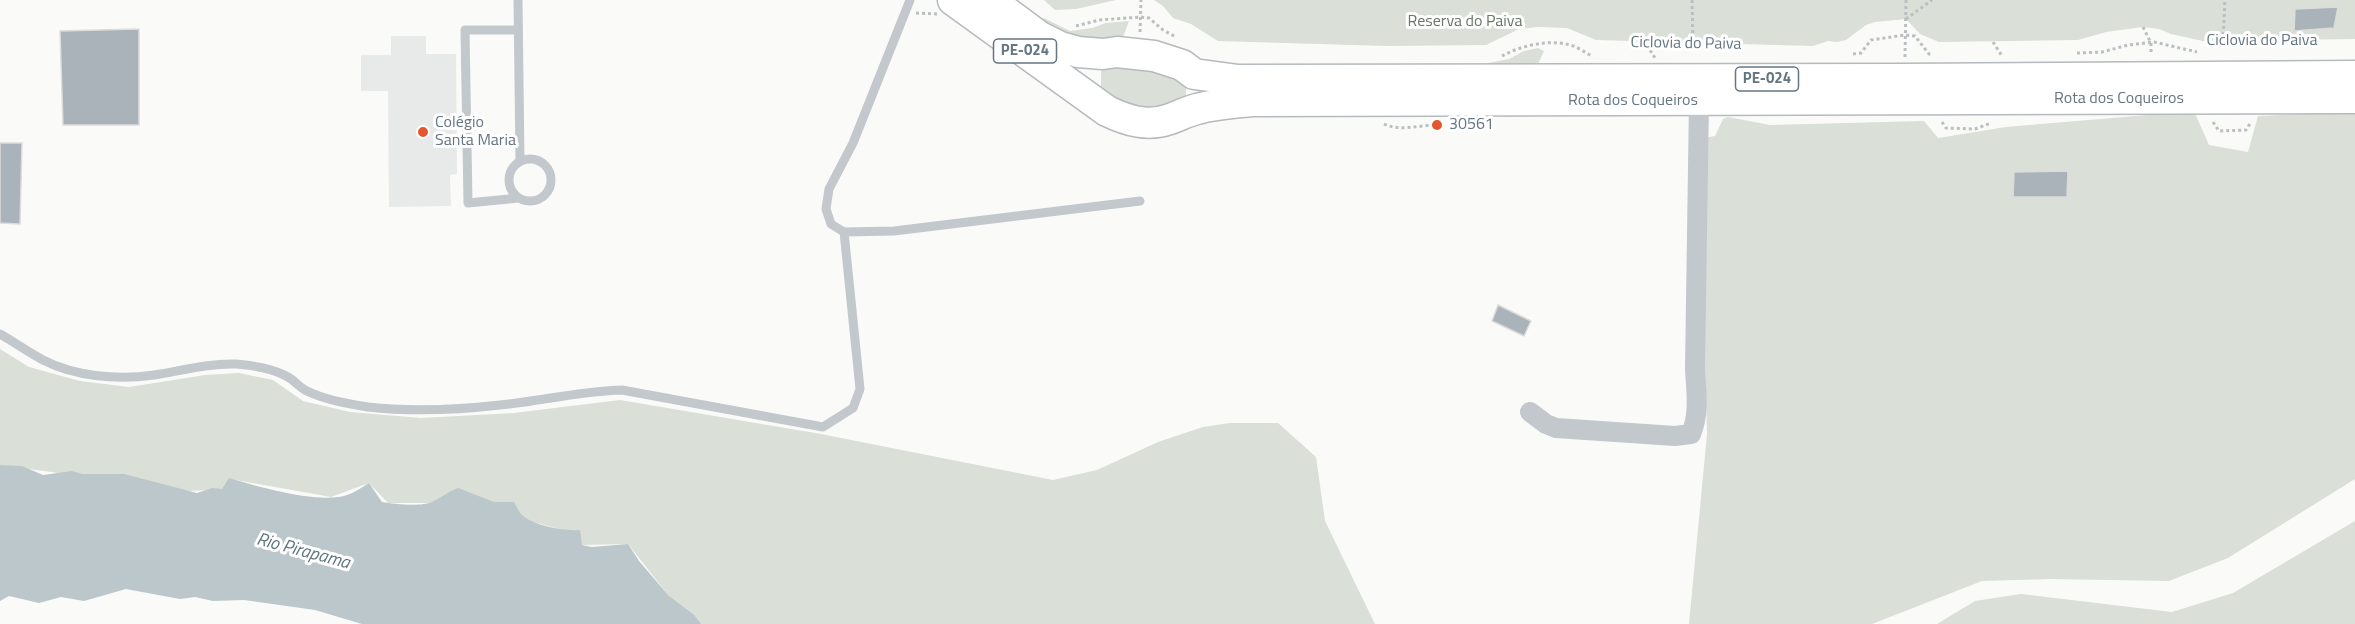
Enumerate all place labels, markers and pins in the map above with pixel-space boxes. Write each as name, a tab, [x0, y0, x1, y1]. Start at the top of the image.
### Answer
place label: Colégio Santa Maria	[435, 113, 516, 151]
place label: 30561	[1449, 115, 1494, 135]
marker: 30561	[1430, 118, 1444, 132]
marker: Colégio Santa Maria	[416, 125, 430, 139]

